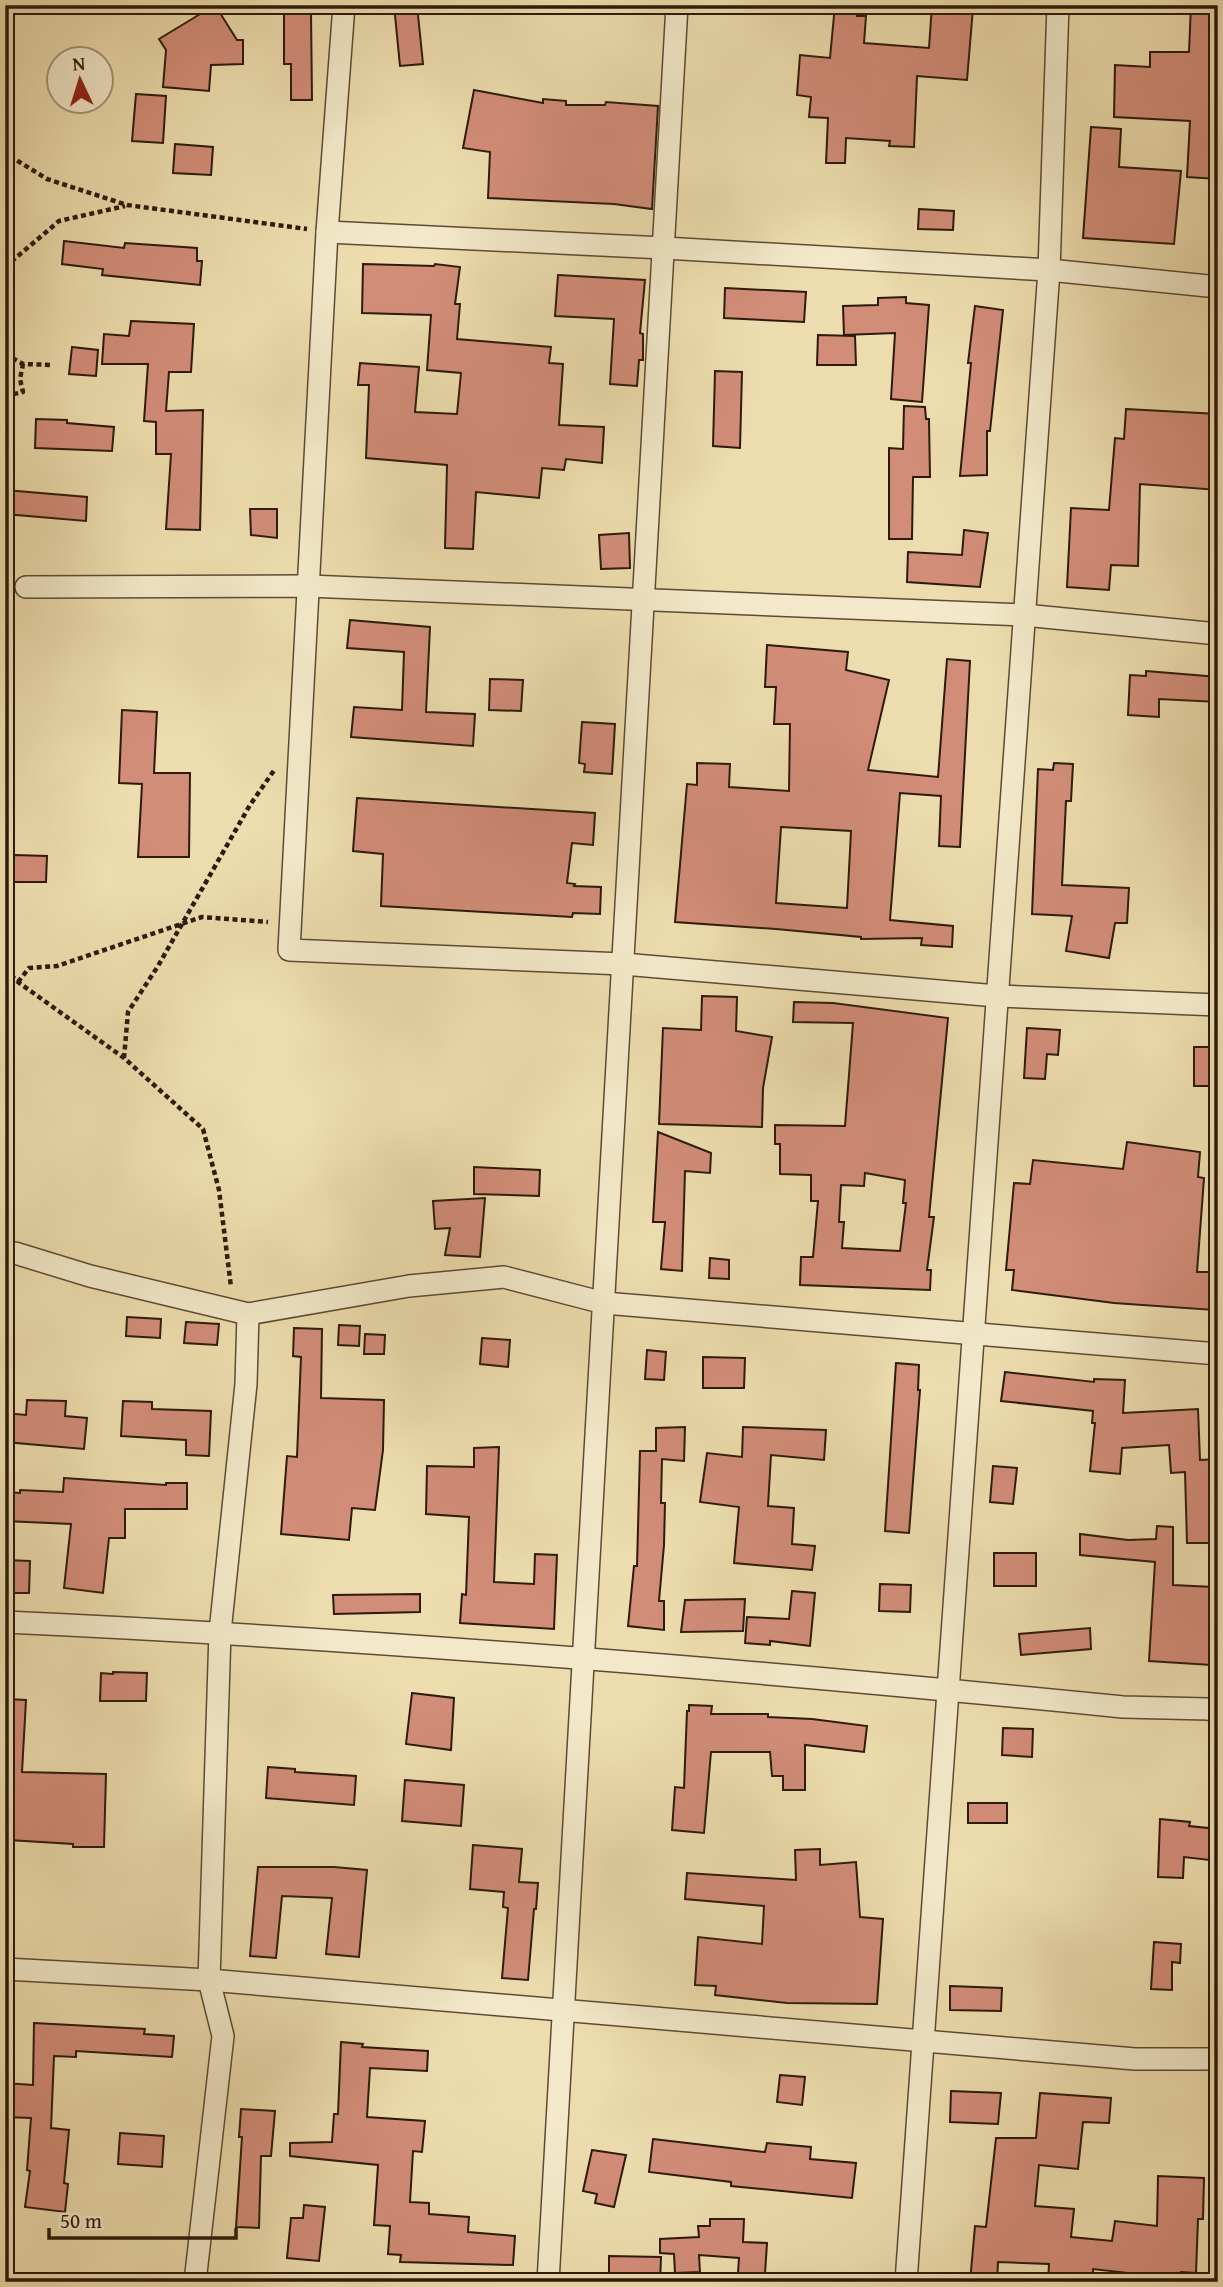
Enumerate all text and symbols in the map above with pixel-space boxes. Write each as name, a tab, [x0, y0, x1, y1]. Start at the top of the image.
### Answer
north arrow	[46, 46, 116, 116]
text: N	[72, 49, 86, 77]
scale bar	[49, 2196, 236, 2240]
text: 50 m	[60, 2205, 102, 2236]

